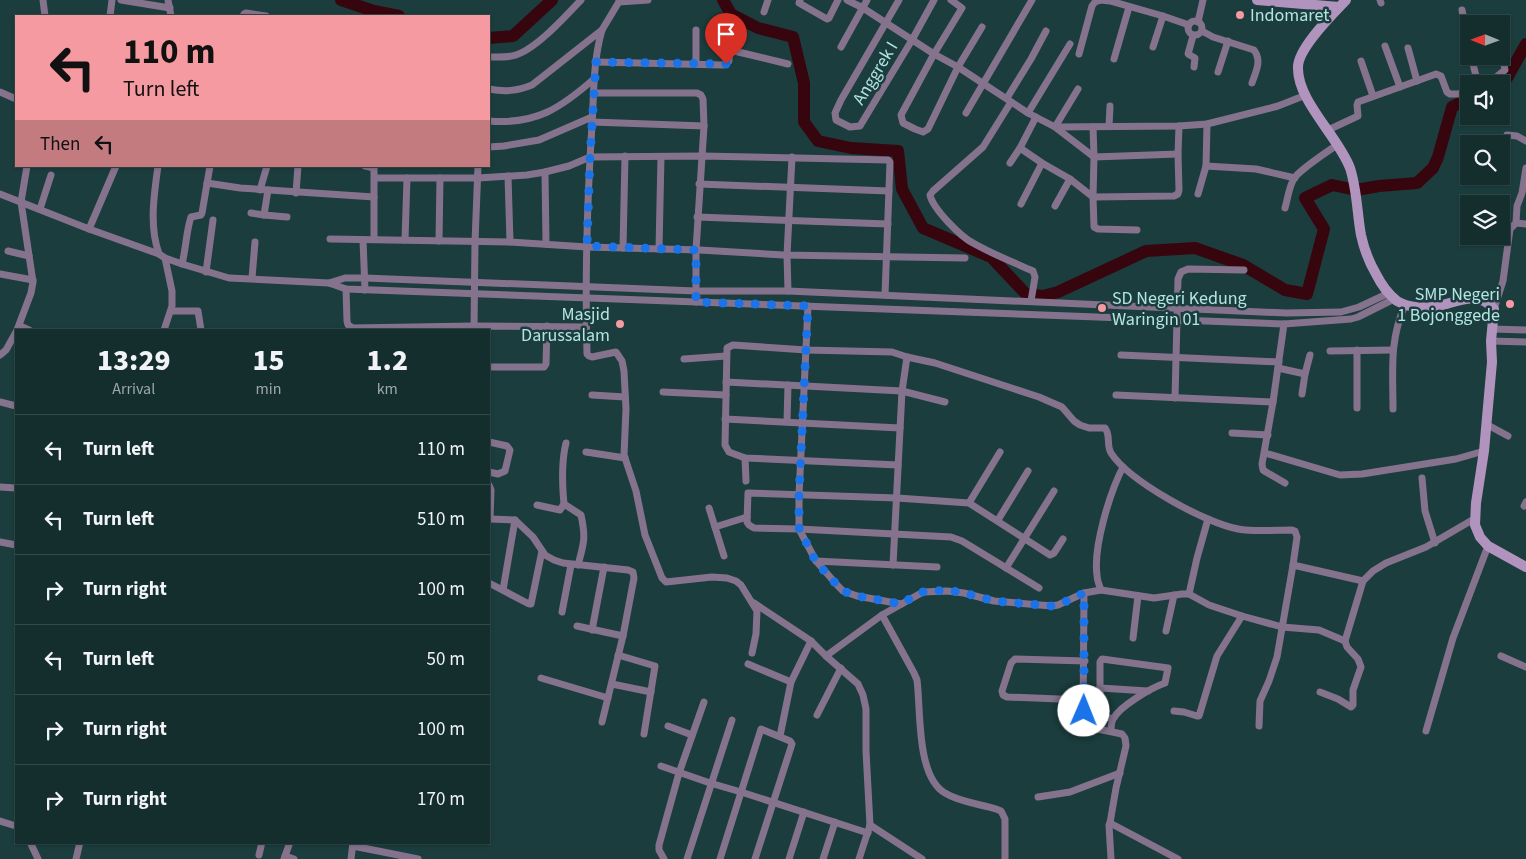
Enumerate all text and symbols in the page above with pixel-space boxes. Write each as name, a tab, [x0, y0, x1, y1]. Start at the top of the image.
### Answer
place label: Indomaret	[1250, 3, 1329, 28]
marker: Indomaret	[1234, 9, 1246, 21]
pin	[705, 13, 747, 64]
north arrow	[1460, 15, 1510, 65]
map controls	[1460, 15, 1510, 245]
icon: arrive	[712, 20, 740, 48]
text: 110 m	[123, 27, 215, 77]
icon: left	[40, 35, 105, 100]
street label: Anggrek I	[847, 37, 904, 110]
text: Turn left	[123, 73, 199, 105]
button: sound	[1460, 75, 1510, 125]
icon: left	[90, 130, 118, 158]
text: Then	[40, 131, 80, 158]
button: search	[1460, 135, 1510, 185]
button: layers	[1460, 195, 1510, 245]
place label: SMP Negeri 1 Bojonggede	[1397, 282, 1500, 328]
place label: SD Negeri Kedung Waringin 01	[1112, 286, 1247, 332]
marker: SMP Negeri 1 Bojonggede	[1504, 298, 1516, 310]
place label: Masjid Darussalam	[521, 302, 610, 348]
marker: SD Negeri Kedung Waringin 01	[1096, 302, 1108, 314]
marker: Masjid Darussalam	[614, 318, 626, 330]
text: 13:29	[97, 339, 170, 382]
text: 15	[252, 339, 285, 382]
text: 1.2	[367, 339, 408, 382]
text: Arrival	[112, 378, 155, 400]
text: min	[256, 378, 281, 400]
text: km	[377, 378, 398, 400]
icon: left	[40, 436, 68, 464]
text: Turn left	[83, 436, 154, 463]
text: 110 m	[417, 436, 465, 463]
icon: left	[40, 506, 68, 534]
text: Turn left	[83, 506, 154, 533]
text: 510 m	[417, 506, 465, 533]
icon: right	[40, 576, 68, 604]
text: Turn right	[83, 576, 167, 603]
text: 100 m	[417, 576, 465, 603]
icon: left	[40, 646, 68, 674]
text: Turn left	[83, 646, 154, 673]
text: 50 m	[427, 646, 465, 673]
position arrow	[1057, 684, 1109, 736]
icon: right	[40, 716, 68, 744]
text: Turn right	[83, 716, 167, 743]
text: 100 m	[417, 716, 465, 743]
icon: right	[40, 786, 68, 814]
text: Turn right	[83, 786, 167, 813]
text: 170 m	[417, 786, 465, 813]

